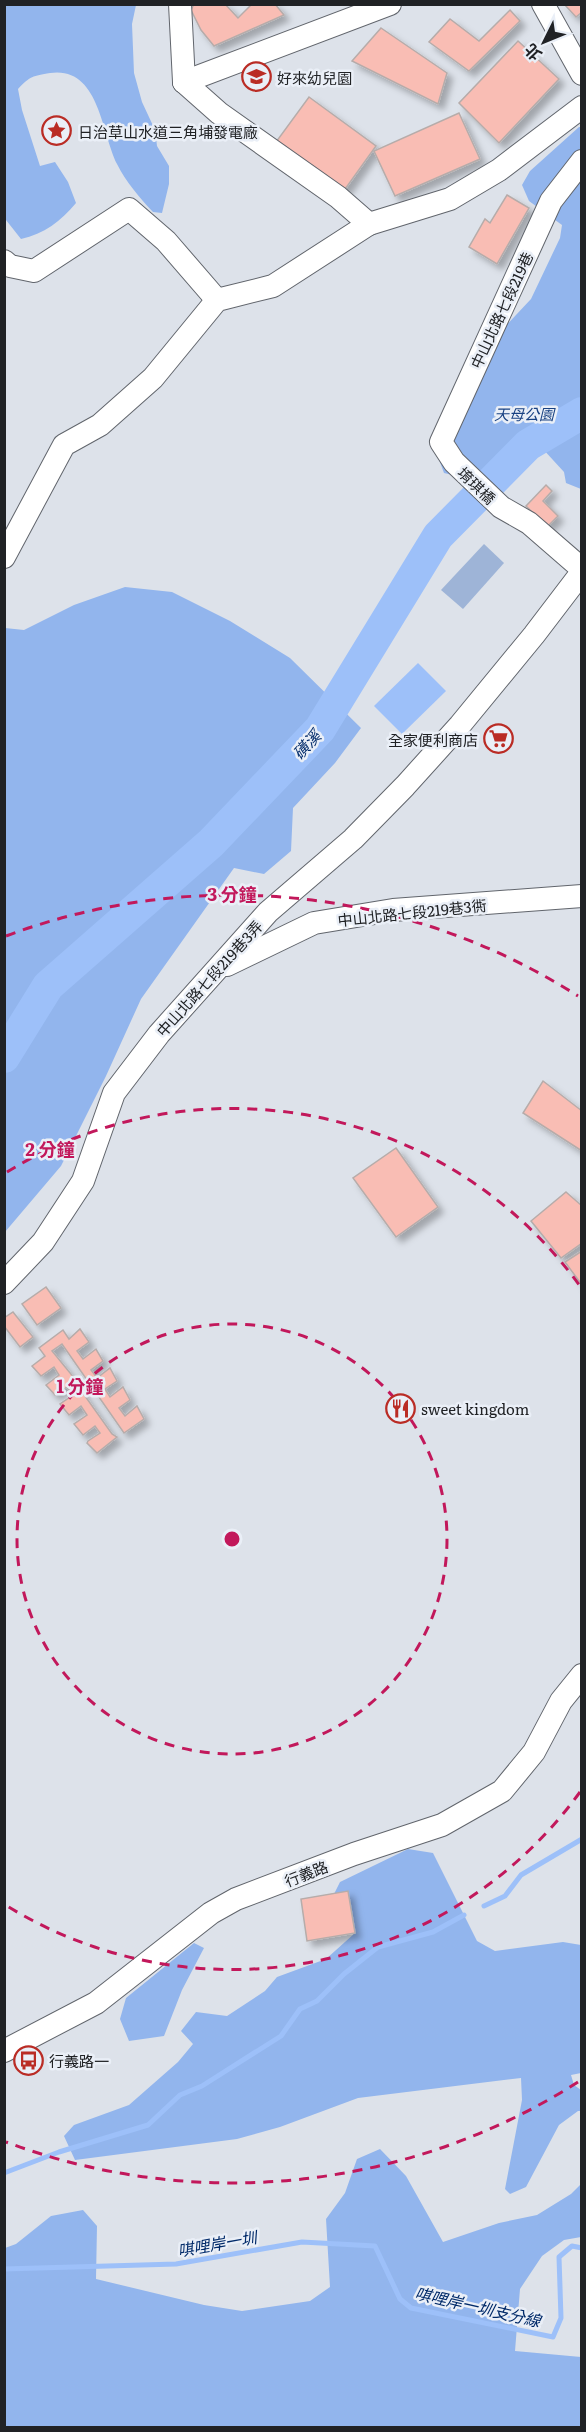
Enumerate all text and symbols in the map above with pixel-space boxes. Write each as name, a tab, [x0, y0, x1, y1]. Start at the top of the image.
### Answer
north arrow	[514, 12, 574, 72]
text: 北	[518, 39, 547, 67]
school or university icon: 好來幼兒園	[240, 61, 272, 93]
place label: 好來幼兒園	[277, 66, 352, 89]
place icon: 日治草山水道三角埔發電廠	[41, 115, 73, 147]
place label: 日治草山水道三角埔發電廠	[78, 120, 258, 143]
street label: 中山北路七段219巷	[464, 248, 538, 372]
park label: 天母公園	[494, 402, 556, 425]
street label: 堉琪橋	[453, 461, 501, 509]
water label: 磺溪	[286, 723, 327, 764]
supermarket icon: 全家便利商店	[483, 723, 515, 755]
place label: 全家便利商店	[388, 728, 478, 751]
text: 3 分鐘	[207, 880, 257, 907]
street label: 中山北路七段219巷3衖	[336, 893, 488, 931]
street label: 中山北路七段219巷3弄	[150, 915, 268, 1041]
text: 2 分鐘	[25, 1135, 75, 1162]
text: 1 分鐘	[56, 1372, 104, 1399]
restaurant icon: sweet kingdom	[384, 1392, 416, 1424]
place label: sweet kingdom	[421, 1397, 530, 1420]
centre of rings	[222, 1529, 242, 1549]
street label: 行義路	[281, 1854, 331, 1892]
bus stop icon: 行義路一	[12, 2044, 44, 2076]
place label: 行義路一	[49, 2049, 109, 2072]
water label: 唭哩岸一圳	[176, 2224, 260, 2262]
water label: 唭哩岸一圳支分線	[413, 2280, 545, 2333]

